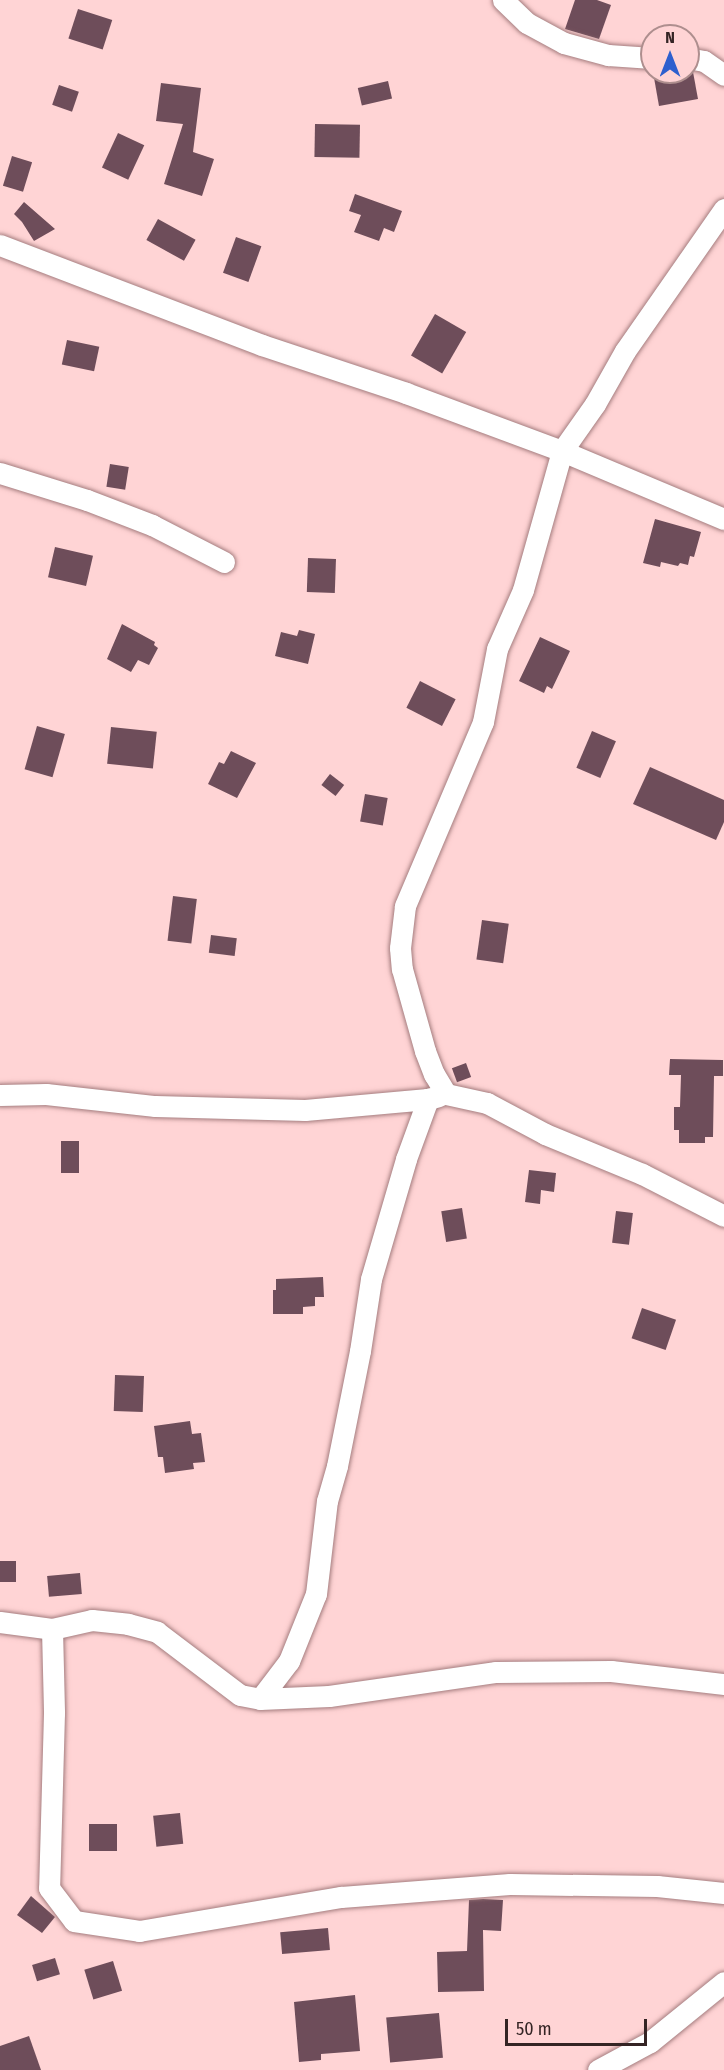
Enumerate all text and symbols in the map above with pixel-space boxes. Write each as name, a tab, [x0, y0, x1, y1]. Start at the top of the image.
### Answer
north arrow	[640, 24, 700, 84]
text: N	[665, 28, 675, 47]
scale bar	[508, 2007, 650, 2045]
text: 50 m	[516, 2018, 552, 2040]

